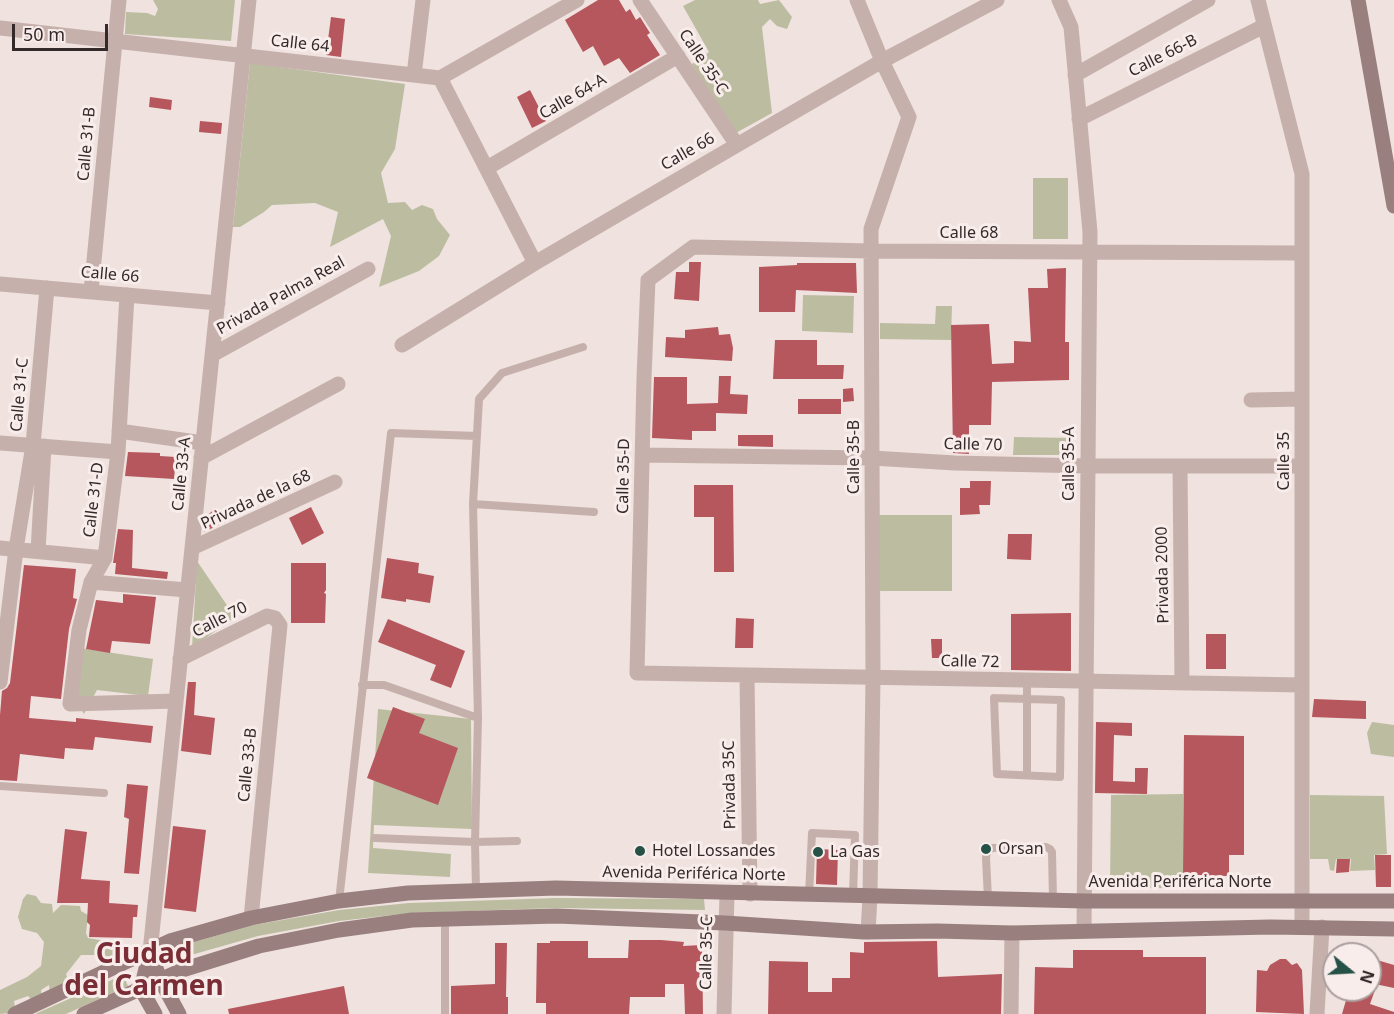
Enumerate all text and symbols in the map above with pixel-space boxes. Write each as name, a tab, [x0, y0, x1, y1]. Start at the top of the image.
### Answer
scale bar	[15, 12, 111, 50]
text: 50 m	[23, 22, 65, 46]
street label: Calle 35-C	[674, 26, 732, 98]
street label: Calle 64	[270, 31, 330, 57]
street label: Calle 66-B	[1126, 31, 1200, 81]
street label: Calle 64-A	[536, 70, 610, 124]
street label: Calle 31-B	[74, 106, 100, 182]
street label: Calle 66	[658, 129, 718, 175]
street label: Calle 68	[940, 223, 998, 243]
street label: Privada Palma Real	[214, 253, 348, 339]
street label: Calle 66	[80, 263, 140, 287]
street label: Calle 31-C	[7, 357, 33, 433]
street label: Calle 35-B	[844, 420, 864, 494]
street label: Calle 35-A	[1059, 427, 1079, 501]
street label: Calle 35	[1274, 432, 1294, 490]
street label: Calle 70	[943, 435, 1003, 455]
street label: Calle 33-A	[169, 436, 195, 512]
street label: Calle 35-D	[614, 438, 634, 514]
street label: Calle 31-D	[80, 461, 108, 539]
street label: Privada de la 68	[198, 466, 314, 534]
street label: Privada 2000	[1153, 526, 1173, 624]
street label: Calle 70	[189, 598, 251, 642]
street label: Calle 72	[940, 652, 1000, 672]
street label: Calle 33-B	[235, 727, 261, 803]
street label: Privada 35C	[720, 740, 740, 830]
place label: Orsan	[998, 839, 1044, 859]
place label: Hotel Lossandes	[652, 841, 775, 861]
place label: La Gas	[830, 842, 880, 862]
marker: Orsan	[979, 842, 993, 856]
marker: Hotel Lossandes	[633, 844, 647, 858]
marker: La Gas	[811, 845, 825, 859]
street label: Avenida Periférica Norte	[602, 863, 786, 885]
street label: Avenida Periférica Norte	[1088, 872, 1272, 892]
street label: Calle 35-C	[697, 916, 717, 990]
district label: Ciudad del Carmen	[64, 938, 224, 1004]
north arrow	[1322, 942, 1382, 1002]
text: N	[1355, 967, 1380, 987]

